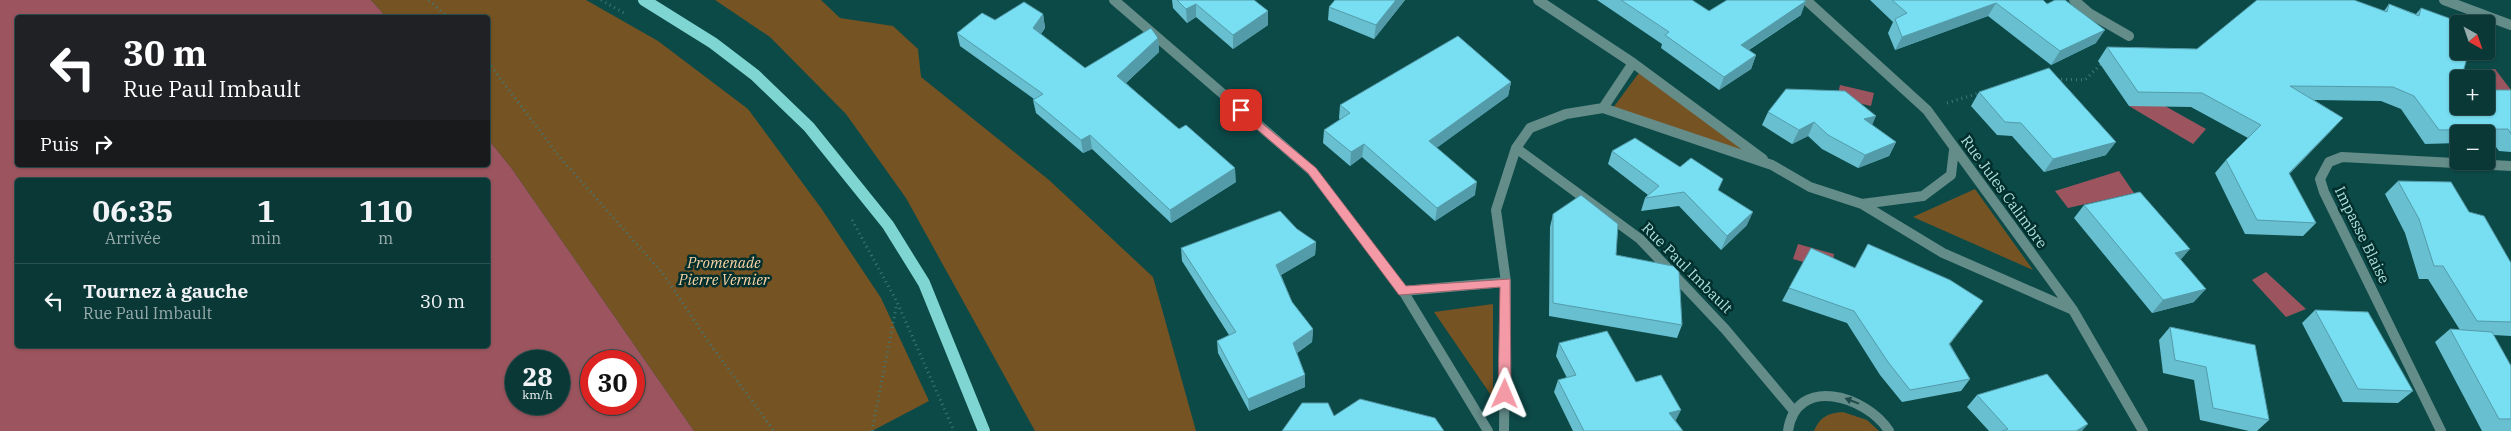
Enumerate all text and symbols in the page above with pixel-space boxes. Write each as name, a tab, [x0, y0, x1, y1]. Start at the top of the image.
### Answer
north arrow	[2450, 15, 2495, 60]
map controls	[2450, 15, 2495, 170]
text: 30 m	[123, 30, 207, 76]
icon: left	[40, 35, 105, 100]
button: +	[2450, 70, 2495, 115]
text: Rue Paul Imbault	[123, 74, 301, 103]
pin	[1220, 89, 1262, 131]
icon: arrive	[1227, 96, 1255, 124]
button: −	[2450, 125, 2495, 170]
icon: right	[89, 130, 117, 158]
street label: Rue Jules Calimbre	[1957, 131, 2052, 252]
text: Puis	[40, 132, 79, 156]
street label: Impasse Blaise	[2331, 183, 2394, 287]
text: 06:35	[92, 191, 173, 230]
text: 1	[257, 191, 275, 230]
text: 110	[359, 191, 413, 230]
street label: Rue Paul Imbault	[1638, 218, 1737, 317]
text: Arrivée	[105, 228, 161, 248]
text: min	[251, 228, 281, 248]
text: m	[378, 228, 393, 248]
park label: Promenade Pierre Vernier	[678, 253, 770, 289]
text: Tournez à gauche	[83, 279, 248, 303]
icon: left	[40, 287, 68, 315]
text: 30 m	[420, 289, 465, 313]
text: Rue Paul Imbault	[83, 303, 212, 323]
speed limit sign: 30	[580, 350, 645, 415]
text: 28	[522, 360, 553, 393]
position arrow	[1478, 367, 1530, 419]
text: km/h	[522, 387, 553, 402]
one-way arrow	[1844, 397, 1859, 405]

